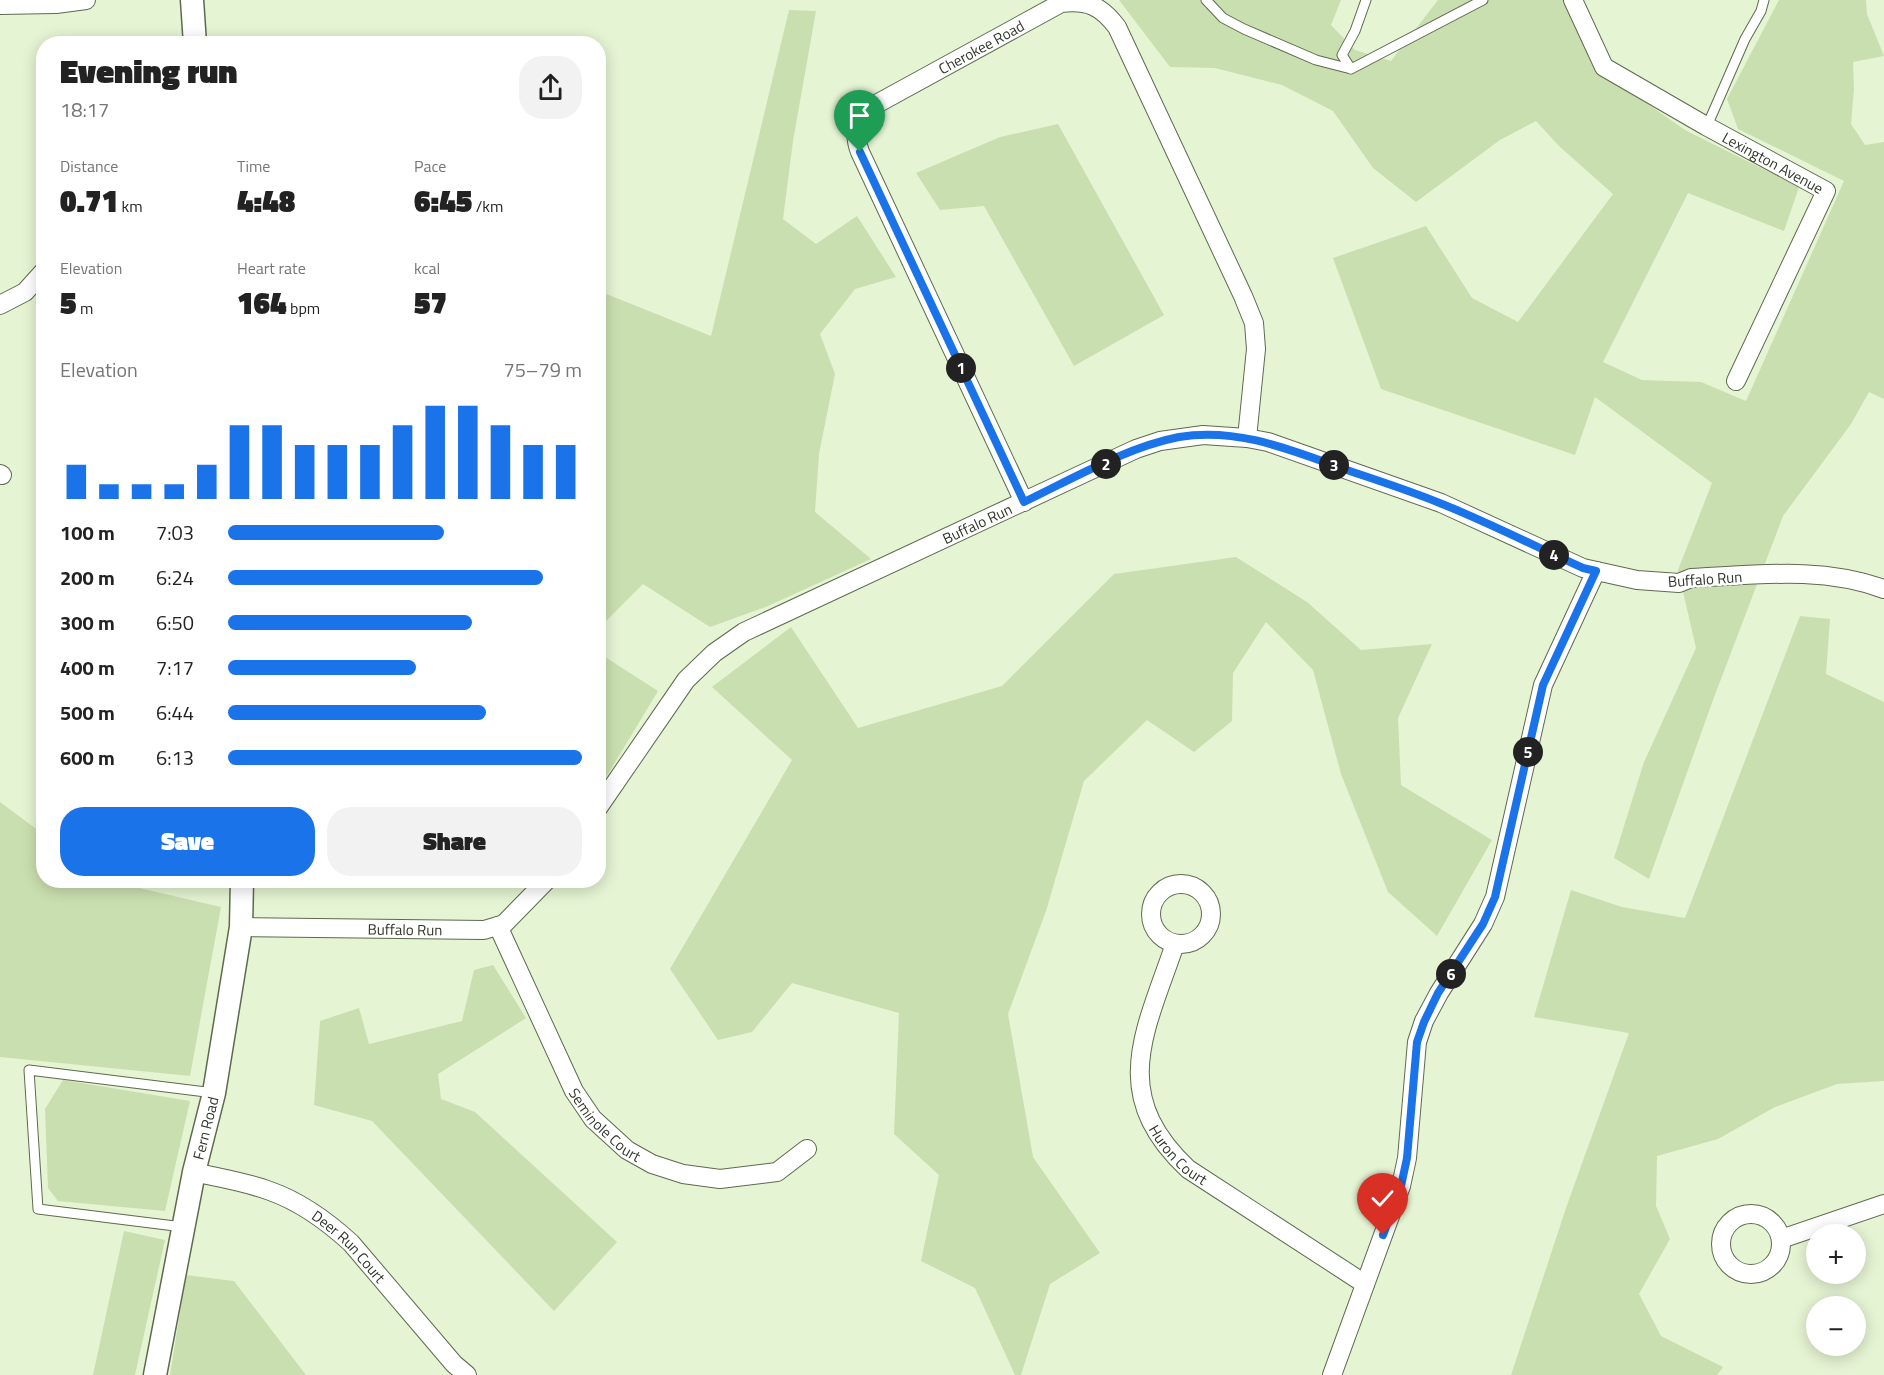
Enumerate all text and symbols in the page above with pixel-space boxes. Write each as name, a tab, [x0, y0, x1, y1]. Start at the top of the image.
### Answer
street label: Cherokee Road	[934, 14, 1028, 80]
text: Evening run	[60, 46, 237, 96]
button: share	[519, 56, 582, 119]
pin	[834, 90, 885, 152]
text: 18:17	[60, 94, 109, 125]
icon: arrive	[843, 99, 876, 132]
street label: Lexington Avenue	[1718, 126, 1828, 199]
text: Distance	[60, 154, 118, 178]
text: Time	[237, 154, 270, 178]
text: Pace	[414, 154, 446, 178]
text: 0.71	[60, 178, 118, 224]
text: 4:48	[237, 178, 295, 224]
text: 6:45	[414, 178, 472, 224]
text: km	[118, 194, 143, 218]
text: /km	[472, 194, 503, 218]
text: Elevation	[60, 256, 122, 280]
text: Heart rate	[237, 256, 306, 280]
text: kcal	[414, 256, 440, 280]
text: 5	[60, 280, 77, 326]
text: 164	[237, 280, 287, 326]
text: 57	[414, 280, 447, 326]
text: m	[77, 296, 93, 320]
text: bpm	[287, 296, 320, 320]
pin: 1	[946, 353, 976, 383]
text: Elevation	[60, 354, 138, 385]
text: 75–79 m	[503, 354, 582, 385]
text: 1	[957, 356, 965, 380]
pin: 2	[1091, 449, 1121, 479]
pin: 3	[1319, 450, 1349, 480]
text: 2	[1102, 452, 1110, 476]
text: 3	[1330, 453, 1338, 477]
street label: Buffalo Run	[938, 497, 1016, 549]
text: 100 m	[60, 517, 115, 548]
text: 7:03	[156, 517, 194, 548]
pin: 4	[1539, 540, 1569, 570]
text: 4	[1550, 543, 1558, 567]
text: 200 m	[60, 562, 115, 593]
text: 6:24	[156, 562, 194, 593]
street label: Buffalo Run	[1667, 565, 1743, 593]
text: 300 m	[60, 607, 115, 638]
text: 6:50	[156, 607, 194, 638]
text: 400 m	[60, 652, 115, 683]
text: 7:17	[156, 652, 194, 683]
text: 500 m	[60, 697, 115, 728]
text: 6:44	[156, 697, 194, 728]
pin: 5	[1513, 737, 1543, 767]
text: 5	[1524, 740, 1532, 764]
text: 600 m	[60, 742, 115, 773]
text: 6:13	[156, 742, 194, 773]
button: Save	[60, 807, 315, 876]
button: Share	[327, 807, 582, 876]
street label: Buffalo Run	[368, 917, 442, 941]
pin: 6	[1436, 959, 1466, 989]
text: 6	[1447, 962, 1455, 986]
street label: Seminole Court	[563, 1083, 646, 1168]
street label: Fern Road	[186, 1094, 224, 1162]
street label: Huron Court	[1143, 1120, 1213, 1191]
pin	[1357, 1173, 1408, 1235]
icon: check	[1366, 1182, 1399, 1215]
street label: Deer Run Court	[307, 1204, 392, 1288]
map controls	[1806, 1224, 1866, 1356]
button: +	[1806, 1224, 1866, 1284]
button: −	[1806, 1296, 1866, 1356]

